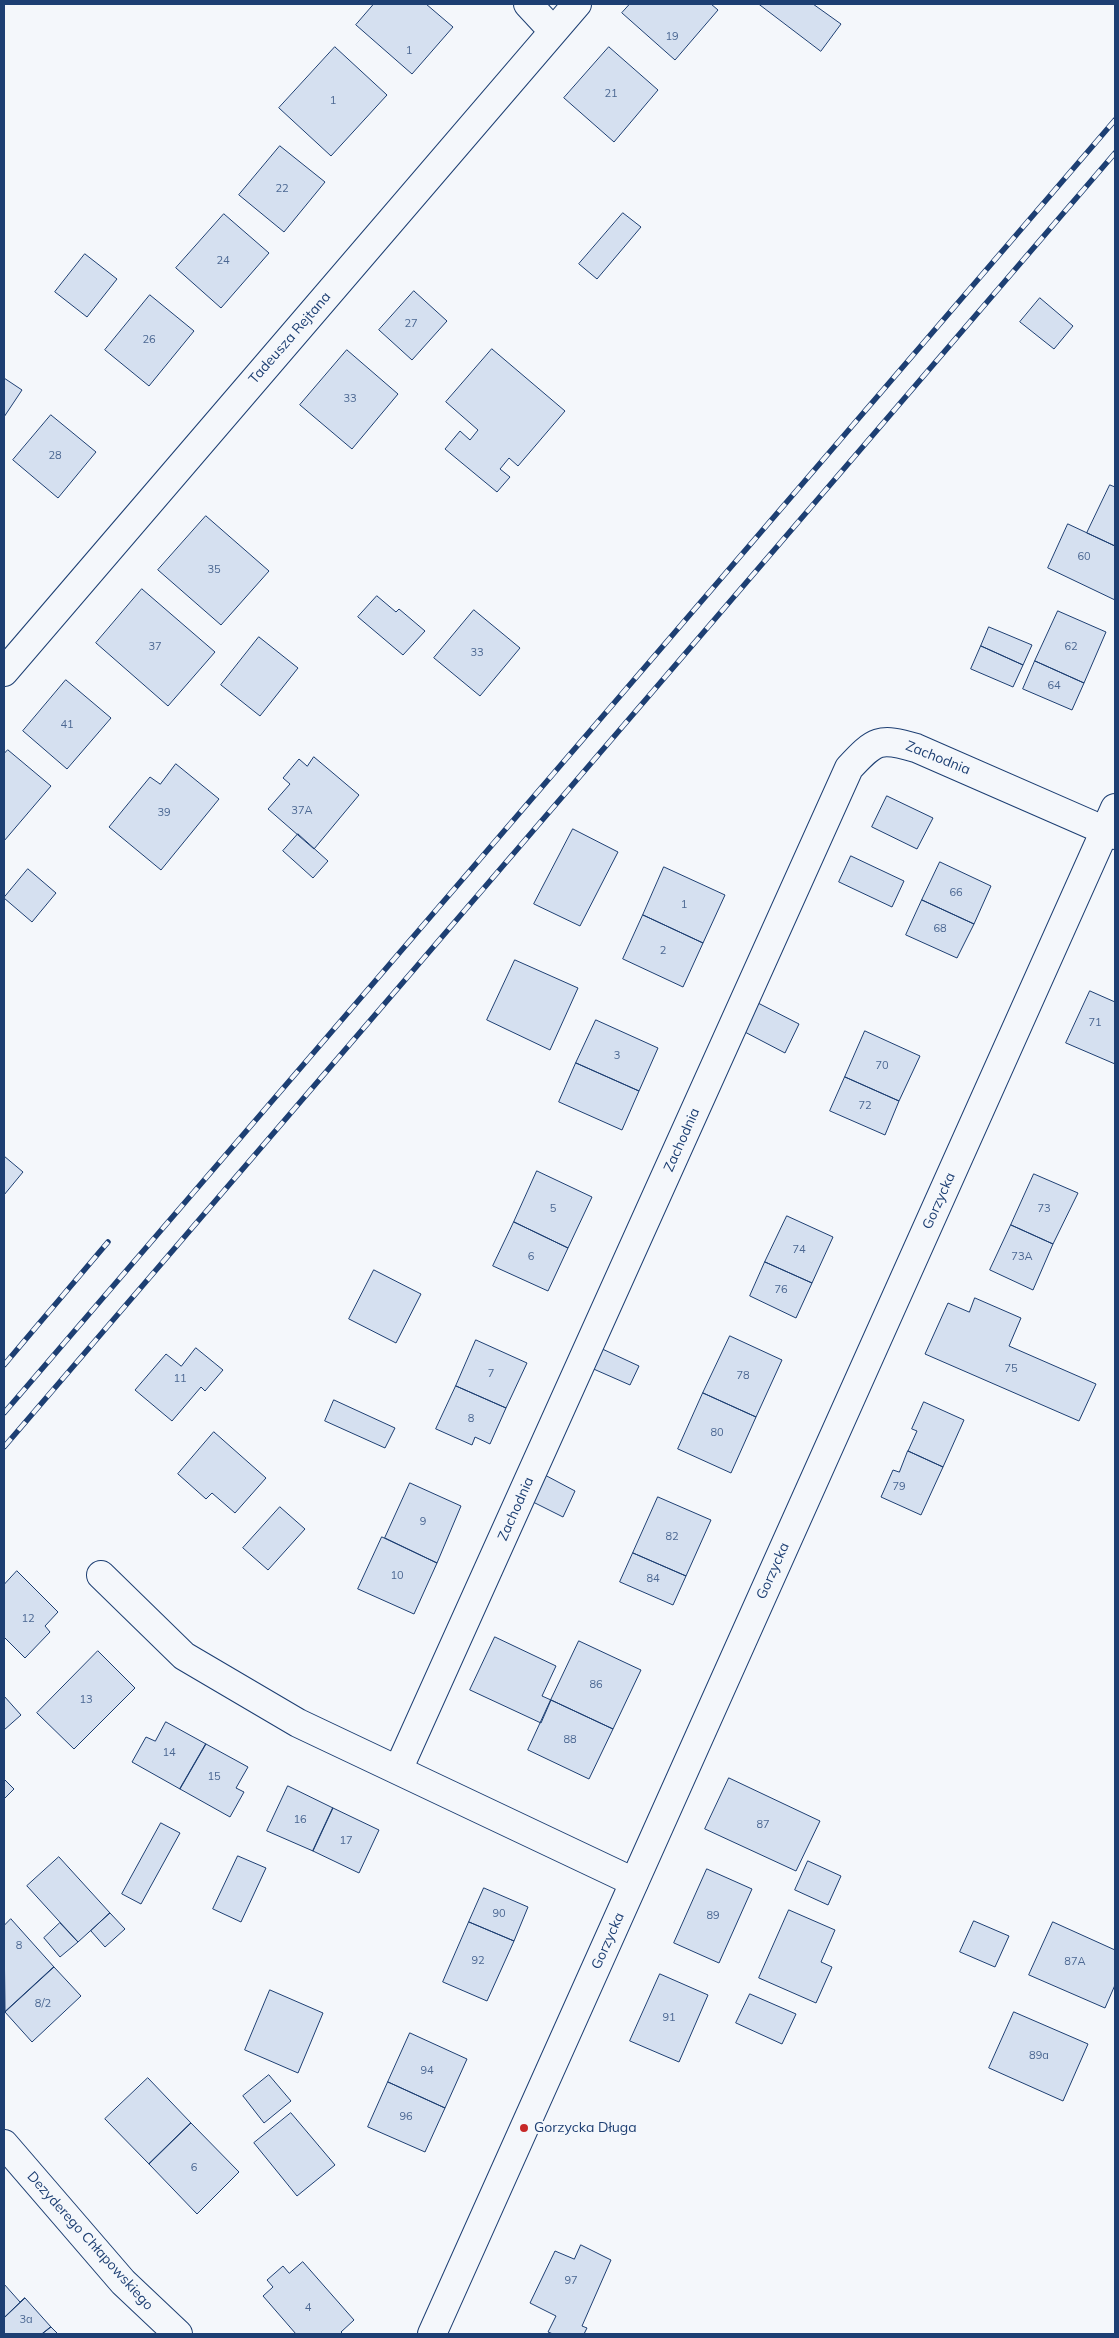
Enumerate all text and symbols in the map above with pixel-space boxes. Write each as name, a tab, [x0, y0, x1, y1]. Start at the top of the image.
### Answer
house number: 19	[665, 30, 679, 44]
house number: 1	[406, 44, 412, 58]
house number: 21	[604, 87, 618, 101]
house number: 1	[330, 94, 336, 108]
house number: 22	[275, 182, 289, 196]
house number: 24	[216, 254, 230, 268]
street label: Tadeusza Rejtana	[245, 289, 335, 387]
house number: 27	[404, 317, 418, 331]
house number: 26	[142, 333, 156, 347]
house number: 33	[343, 392, 357, 406]
house number: 28	[48, 449, 62, 463]
house number: 60	[1077, 550, 1091, 564]
house number: 35	[207, 563, 221, 577]
house number: 37	[148, 640, 162, 654]
house number: 62	[1064, 640, 1078, 654]
house number: 33	[470, 646, 484, 660]
house number: 64	[1047, 679, 1061, 693]
house number: 41	[60, 718, 74, 732]
street label: Zachodnia	[903, 737, 973, 779]
house number: 37A	[291, 804, 313, 818]
house number: 39	[157, 806, 171, 820]
house number: 66	[949, 886, 963, 900]
house number: 1	[681, 898, 687, 912]
house number: 68	[933, 922, 947, 936]
house number: 2	[660, 944, 666, 958]
house number: 71	[1088, 1016, 1102, 1030]
house number: 3	[614, 1049, 620, 1063]
house number: 70	[875, 1059, 889, 1073]
house number: 72	[858, 1099, 872, 1113]
street label: Zachodnia	[660, 1105, 704, 1175]
street label: Gorzycka	[919, 1170, 959, 1232]
house number: 5	[550, 1202, 556, 1216]
house number: 73	[1037, 1202, 1051, 1216]
house number: 74	[792, 1243, 806, 1257]
house number: 6	[528, 1250, 534, 1264]
house number: 73A	[1011, 1250, 1033, 1264]
house number: 76	[774, 1283, 788, 1297]
house number: 75	[1004, 1362, 1018, 1376]
house number: 7	[488, 1367, 494, 1381]
house number: 78	[736, 1369, 750, 1383]
house number: 11	[173, 1372, 187, 1386]
house number: 8	[468, 1412, 474, 1426]
house number: 80	[710, 1426, 724, 1440]
street label: Zachodnia	[494, 1474, 538, 1544]
house number: 79	[892, 1480, 906, 1494]
house number: 9	[420, 1515, 426, 1529]
house number: 82	[665, 1530, 679, 1544]
street label: Gorzycka	[753, 1540, 793, 1602]
house number: 10	[390, 1569, 404, 1583]
house number: 84	[646, 1572, 660, 1586]
house number: 12	[21, 1612, 35, 1626]
house number: 86	[589, 1678, 603, 1692]
house number: 13	[79, 1693, 93, 1707]
house number: 88	[563, 1733, 577, 1747]
house number: 14	[162, 1746, 176, 1760]
house number: 15	[207, 1770, 221, 1784]
house number: 16	[293, 1813, 307, 1827]
house number: 87	[756, 1818, 770, 1832]
house number: 17	[339, 1834, 353, 1848]
house number: 90	[492, 1907, 506, 1921]
house number: 89	[706, 1909, 720, 1923]
street label: Gorzycka	[588, 1910, 628, 1972]
house number: 8	[16, 1939, 22, 1953]
house number: 92	[471, 1954, 485, 1968]
house number: 87A	[1064, 1955, 1086, 1969]
house number: 8/2	[35, 1997, 51, 2011]
house number: 91	[662, 2011, 676, 2025]
house number: 89a	[1029, 2049, 1049, 2063]
house number: 94	[420, 2064, 434, 2078]
house number: 96	[399, 2110, 413, 2124]
place label: Gorzycka Długa	[534, 2120, 637, 2136]
marker: Gorzycka Długa	[518, 2122, 530, 2134]
house number: 6	[191, 2161, 197, 2175]
street label: Dezyderego Chłapowskiego	[23, 2168, 157, 2314]
house number: 97	[564, 2274, 578, 2288]
house number: 4	[305, 2301, 311, 2315]
house number: 3a	[19, 2313, 33, 2327]

